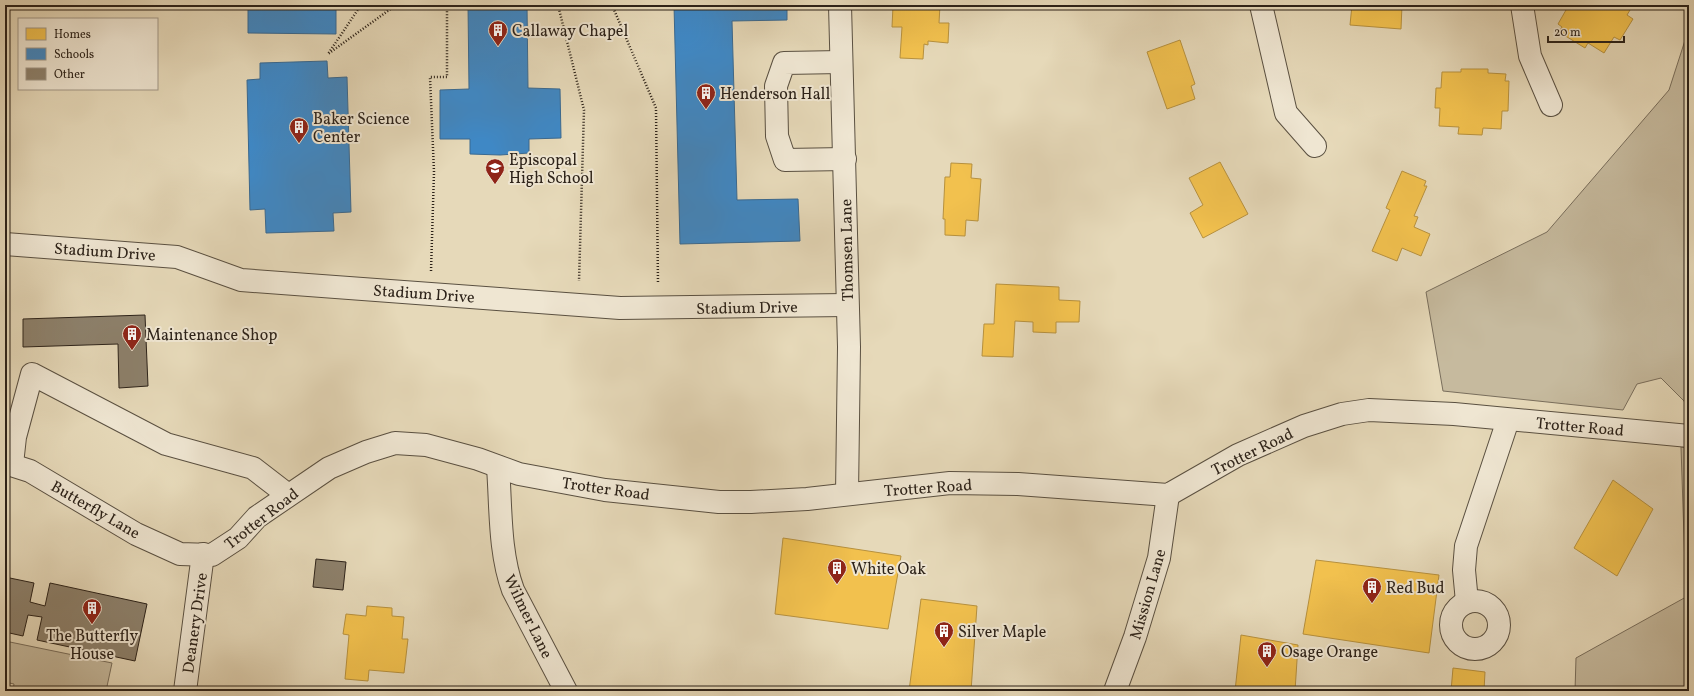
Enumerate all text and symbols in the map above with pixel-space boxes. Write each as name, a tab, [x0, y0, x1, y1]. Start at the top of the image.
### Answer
legend	[18, 18, 158, 90]
scale bar	[1548, 18, 1624, 44]
building icon: Callaway Chapel	[487, 19, 509, 47]
place label: Callaway Chapel	[512, 21, 628, 43]
text: 20 m	[1554, 25, 1581, 41]
text: Homes	[54, 27, 91, 43]
text: Schools	[54, 47, 94, 63]
text: Other	[54, 67, 85, 83]
building icon: Henderson Hall	[695, 82, 717, 110]
place label: Henderson Hall	[720, 84, 830, 106]
place label: Baker Science Center	[313, 109, 410, 149]
building icon: Baker Science Center	[288, 116, 310, 144]
place label: Episcopal High School	[509, 150, 594, 190]
school or university icon: Episcopal High School	[484, 157, 506, 185]
street label: Thomsen Lane	[836, 199, 860, 301]
street label: Stadium Drive	[53, 238, 156, 268]
street label: Stadium Drive	[372, 280, 475, 310]
street label: Stadium Drive	[696, 297, 798, 321]
building icon: Maintenance Shop	[121, 323, 143, 351]
place label: Maintenance Shop	[146, 325, 277, 347]
street label: Trotter Road	[1535, 413, 1625, 443]
street label: Trotter Road	[1208, 424, 1297, 482]
street label: Trotter Road	[560, 473, 651, 507]
street label: Trotter Road	[883, 475, 973, 503]
street label: Butterfly Lane	[46, 476, 144, 545]
street label: Trotter Road	[221, 484, 304, 555]
street label: Mission Lane	[1125, 547, 1172, 643]
building icon: White Oak	[826, 557, 848, 585]
place label: White Oak	[851, 559, 926, 581]
street label: Deanery Drive	[178, 571, 214, 675]
street label: Wilmer Lane	[497, 571, 557, 663]
building icon: Red Bud	[1361, 576, 1383, 604]
place label: Red Bud	[1386, 578, 1444, 600]
building icon: The Butterfly House	[81, 597, 103, 625]
building icon: Silver Maple	[933, 620, 955, 648]
place label: Silver Maple	[958, 622, 1046, 644]
place label: The Butterfly House	[46, 626, 138, 666]
building icon: Osage Orange	[1256, 640, 1278, 668]
place label: Osage Orange	[1281, 642, 1378, 664]

